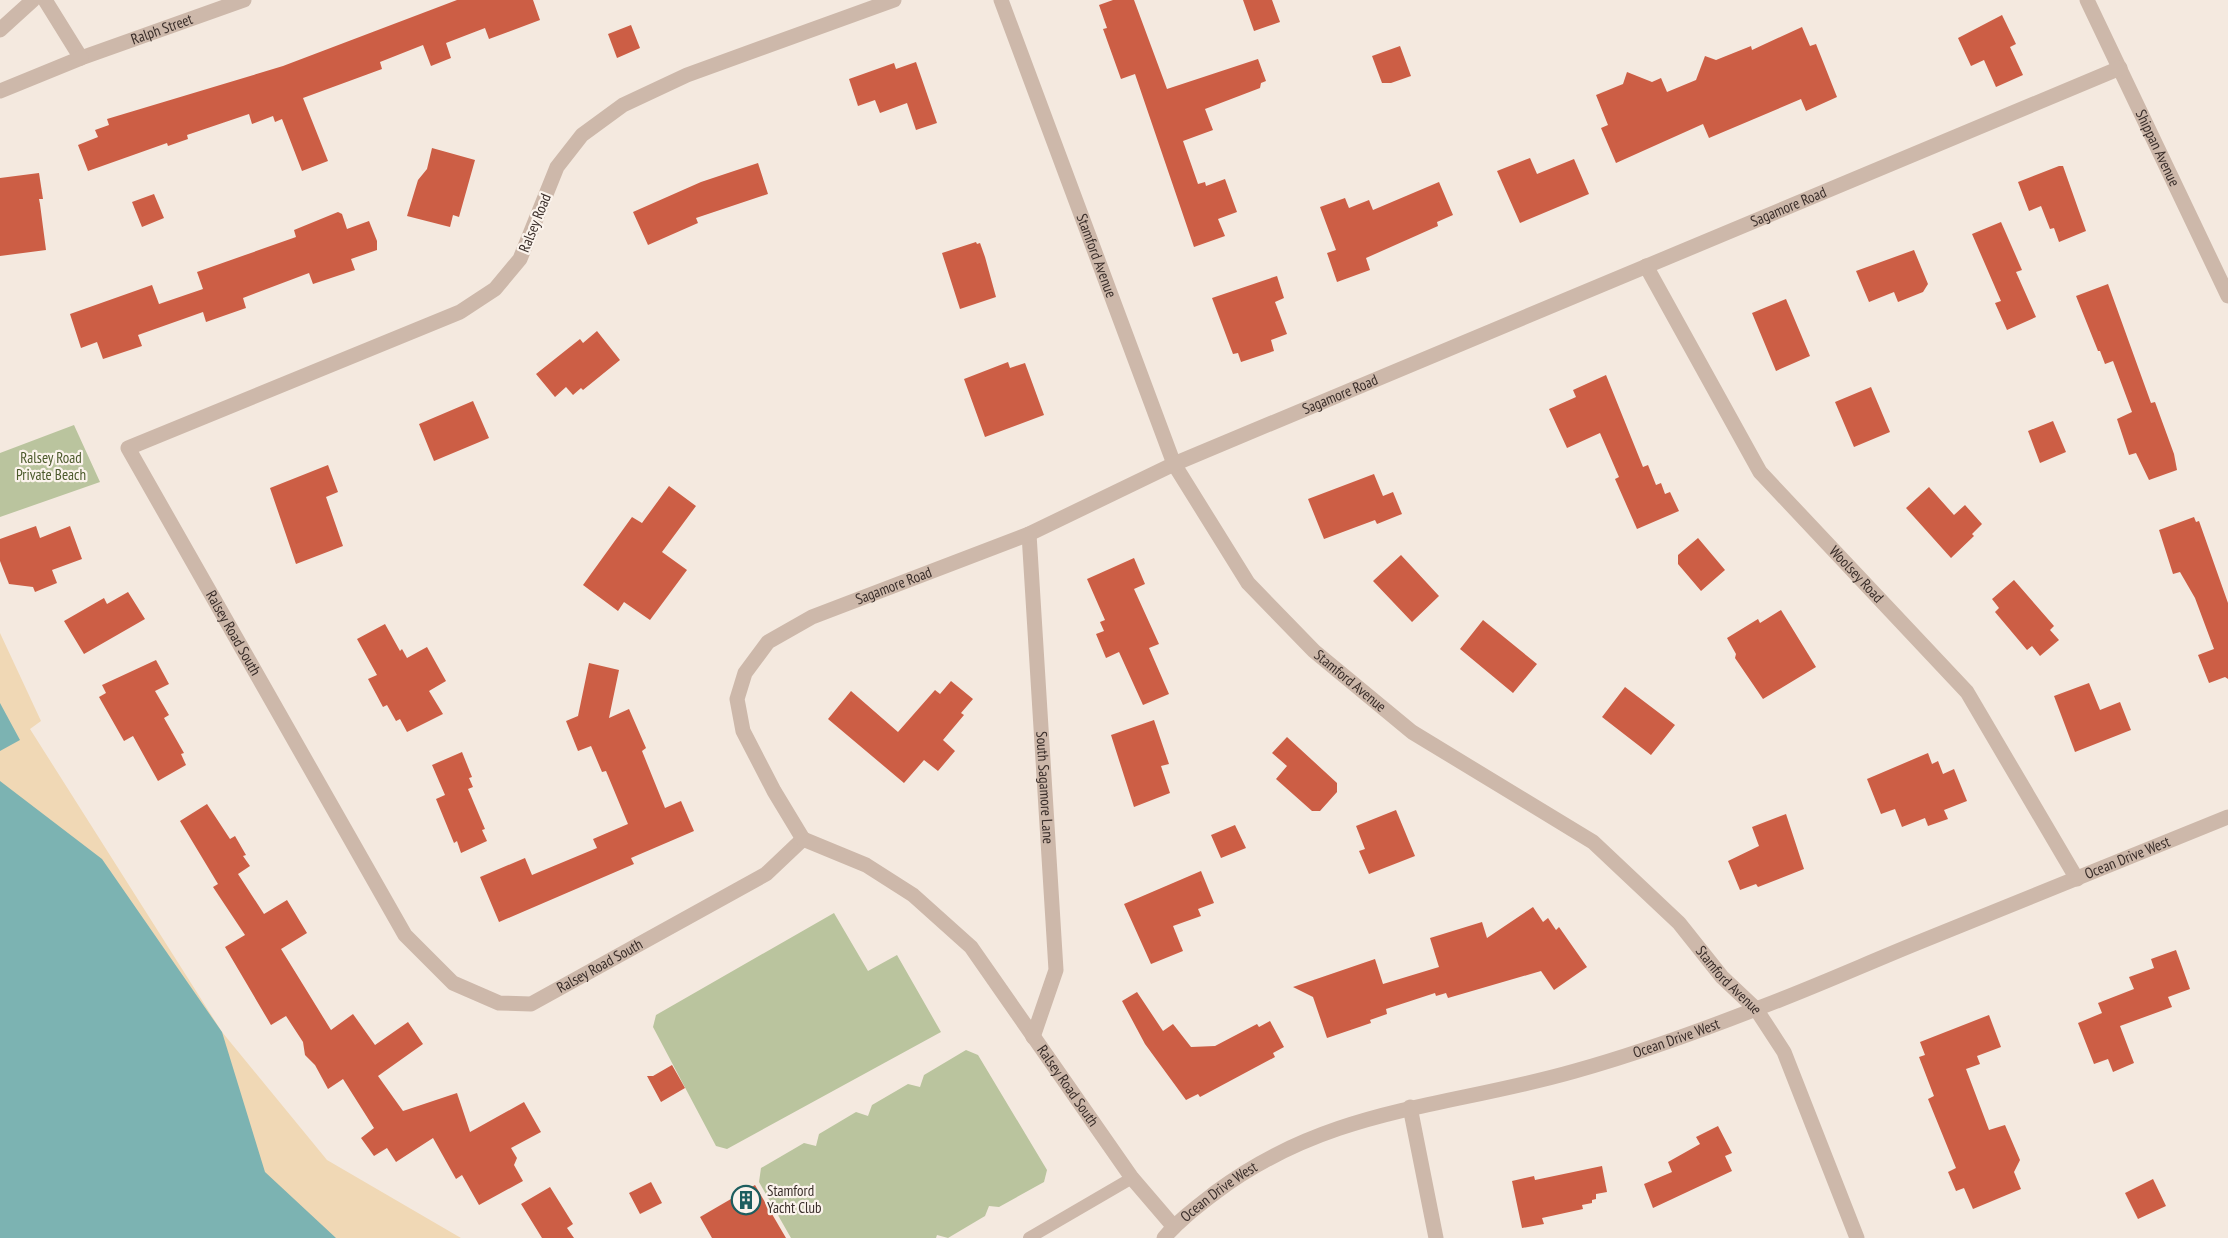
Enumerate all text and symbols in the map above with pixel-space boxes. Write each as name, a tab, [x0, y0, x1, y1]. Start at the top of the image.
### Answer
street label: Ralph Street	[128, 9, 195, 48]
street label: Shippan Avenue	[2132, 106, 2184, 189]
street label: Sagamore Road	[1748, 182, 1829, 231]
street label: Ralsey Road	[514, 191, 555, 255]
street label: Stamford Avenue	[1073, 211, 1121, 300]
street label: Sagamore Road	[1299, 370, 1381, 418]
park label: Ralsey Road Private Beach	[16, 448, 86, 484]
street label: Woolsey Road	[1825, 542, 1888, 606]
street label: Sagamore Road	[853, 562, 934, 609]
street label: Ralsey Road South	[202, 587, 265, 679]
street label: Stamford Avenue	[1311, 645, 1390, 716]
street label: South Sagamore Lane	[1032, 731, 1058, 844]
street label: Ocean Drive West	[2082, 831, 2173, 883]
street label: Ralsey Road South	[553, 934, 646, 997]
street label: Stamford Avenue	[1692, 942, 1767, 1017]
street label: Ocean Drive West	[1630, 1014, 1722, 1062]
street label: Ralsey Road South	[1033, 1041, 1103, 1130]
street label: Ocean Drive West	[1176, 1157, 1260, 1226]
place label: Stamford Yacht Club	[767, 1181, 822, 1217]
building icon: Stamford Yacht Club	[730, 1184, 762, 1216]

